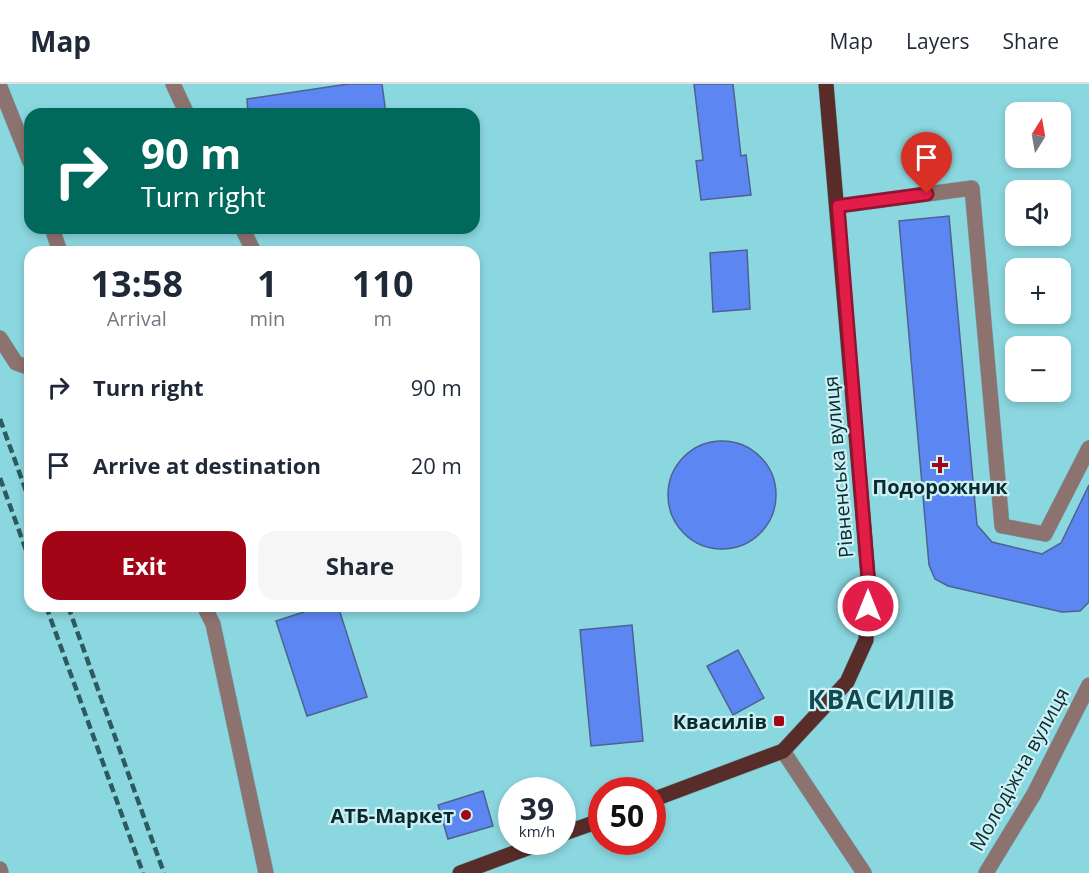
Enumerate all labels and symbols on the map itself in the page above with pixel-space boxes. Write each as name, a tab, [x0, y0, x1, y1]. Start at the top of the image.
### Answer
north arrow	[1005, 102, 1071, 168]
pin	[901, 132, 952, 194]
street label: Рівненська вулиця	[817, 375, 859, 559]
marker: Подорожник	[933, 458, 947, 472]
place label: Подорожник	[872, 473, 1008, 500]
position arrow	[836, 574, 900, 638]
district label: КВАСИЛІВ	[808, 681, 956, 717]
street label: Молодіжна вулиця	[963, 682, 1075, 856]
place label: Квасилів	[673, 708, 767, 735]
marker: Квасилів	[772, 714, 786, 728]
speed limit sign: 50	[588, 777, 666, 855]
place label: АТБ-Маркет	[331, 802, 454, 829]
marker: АТБ-Маркет	[459, 808, 473, 822]

